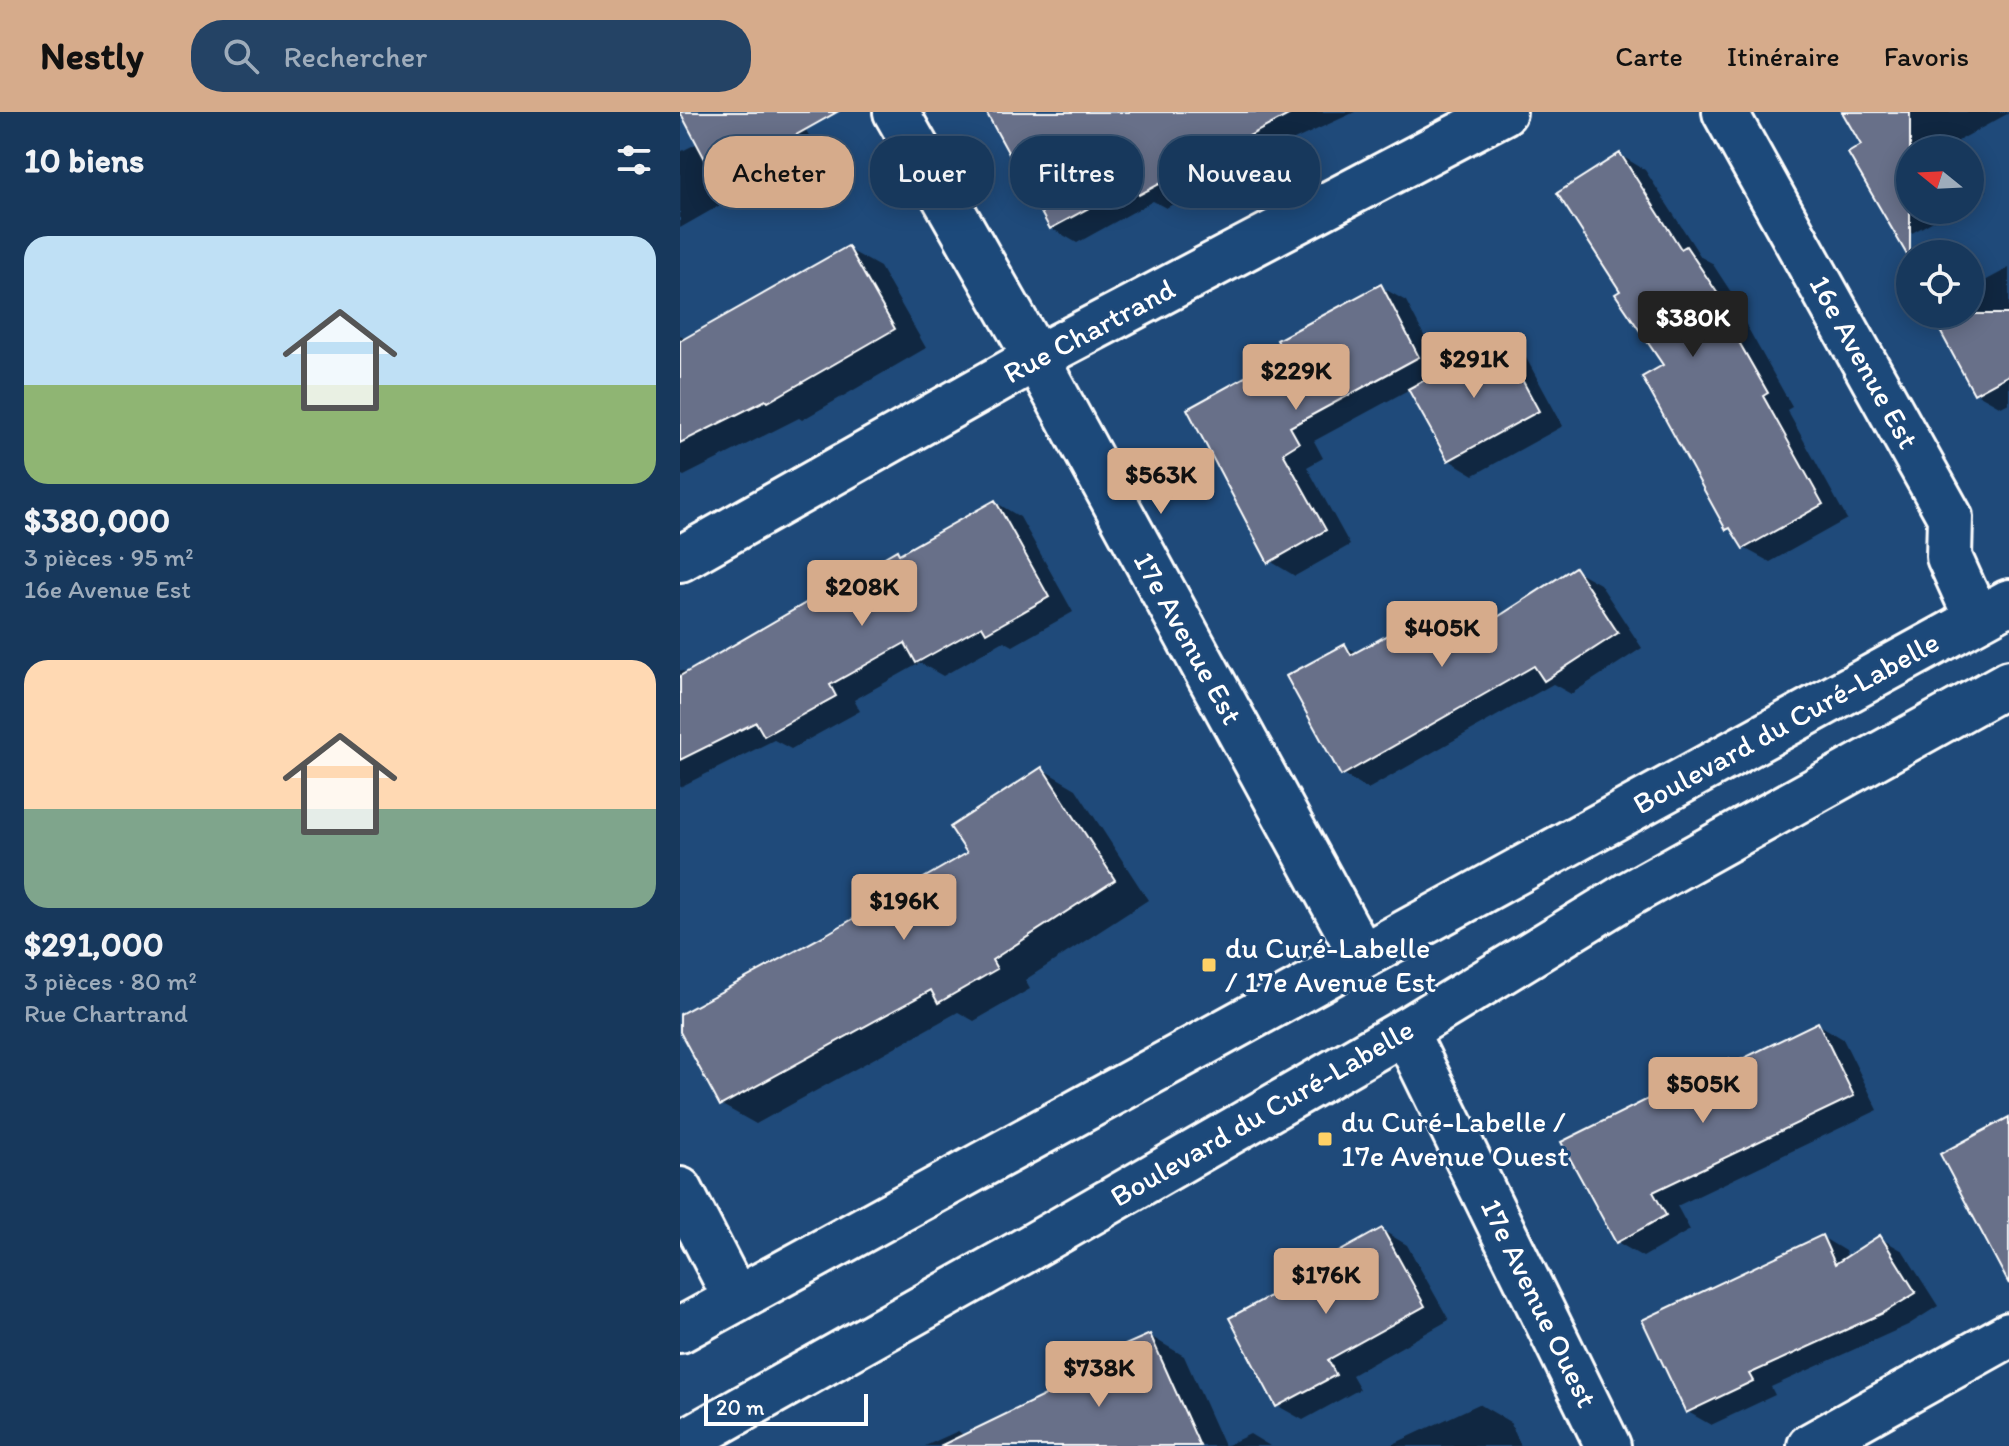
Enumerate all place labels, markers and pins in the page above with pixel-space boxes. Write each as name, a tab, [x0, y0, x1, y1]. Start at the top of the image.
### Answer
pin: $380K	[1637, 291, 1749, 359]
pin: $291K	[1418, 332, 1530, 400]
pin: $229K	[1240, 344, 1352, 412]
pin: $563K	[1105, 448, 1217, 516]
pin: $208K	[806, 560, 918, 628]
pin: $405K	[1386, 601, 1498, 669]
pin: $196K	[848, 874, 960, 942]
place label: du Curé-Labelle / 17e Avenue Est	[1225, 929, 1436, 1000]
marker: du Curé-Labelle / 17e Avenue Est	[1200, 956, 1218, 974]
pin: $505K	[1647, 1057, 1759, 1125]
place label: du Curé-Labelle / 17e Avenue Ouest	[1341, 1103, 1569, 1174]
marker: du Curé-Labelle / 17e Avenue Ouest	[1316, 1130, 1334, 1148]
pin: $176K	[1270, 1248, 1382, 1316]
pin: $738K	[1043, 1341, 1155, 1409]

